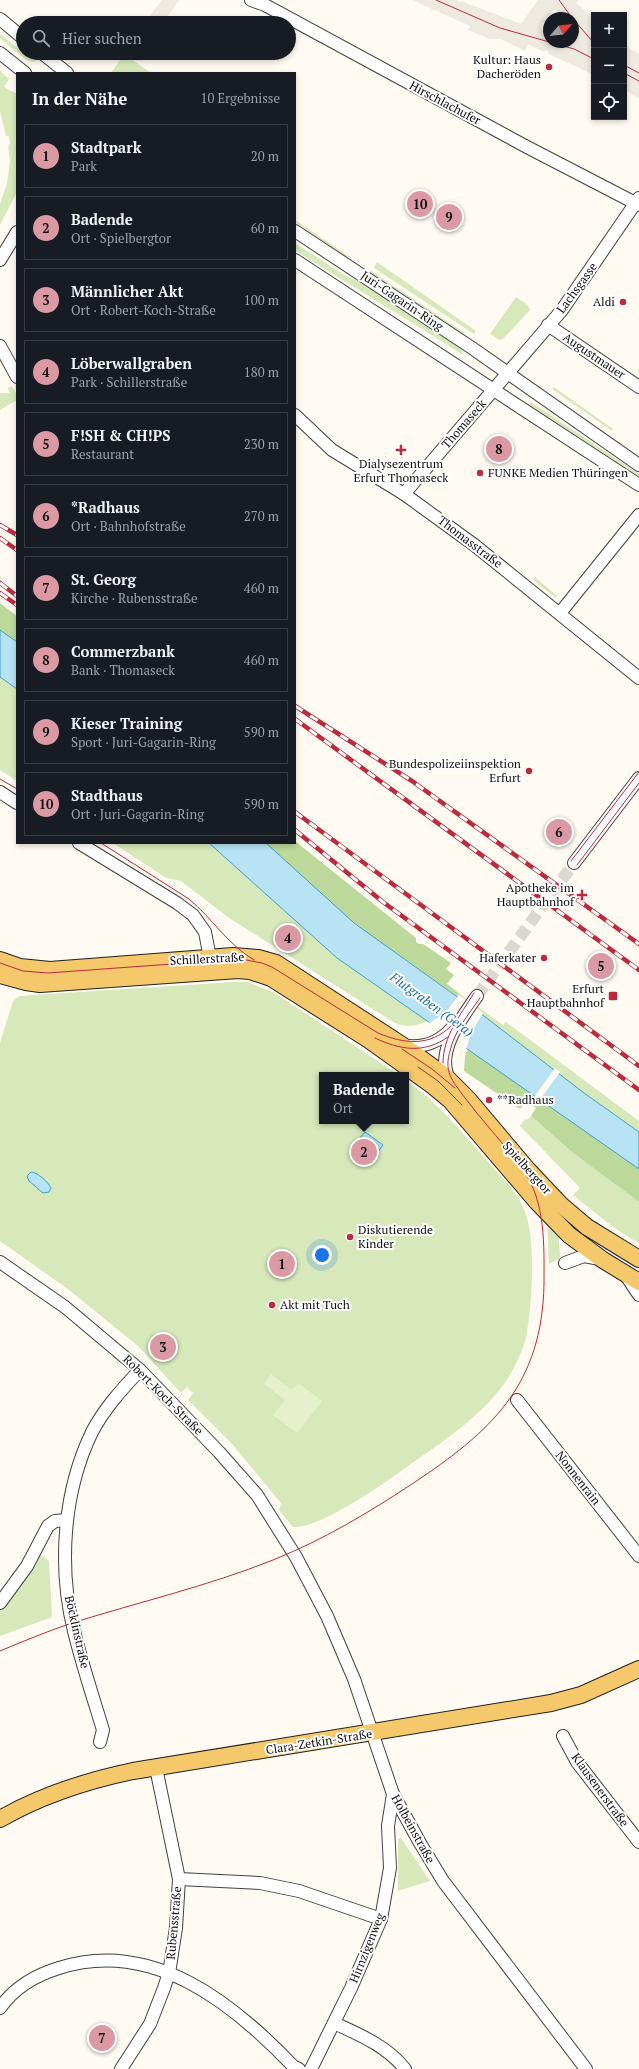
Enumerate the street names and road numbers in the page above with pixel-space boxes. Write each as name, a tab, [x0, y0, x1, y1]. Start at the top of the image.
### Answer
street label: Hirschlachufer	[407, 78, 484, 128]
street label: Lachsgasse	[553, 259, 600, 316]
street label: Juri-Gagarin-Ring	[358, 267, 447, 334]
street label: Augustmauer	[560, 329, 629, 382]
street label: Thomaseck	[438, 395, 490, 451]
street label: Thomasstraße	[435, 513, 505, 571]
street label: Schillerstraße	[169, 949, 245, 968]
street label: Spielbergtor	[500, 1138, 555, 1197]
street label: Robert-Koch-Straße	[120, 1351, 207, 1438]
street label: Nonnenrain	[553, 1448, 604, 1508]
street label: Böcklinstraße	[62, 1594, 93, 1670]
street label: Clara-Zetkin-Straße	[265, 1726, 373, 1757]
street label: Klausenerstraße	[569, 1750, 632, 1829]
street label: Holbeinstraße	[388, 1792, 438, 1866]
street label: Rubensstraße	[163, 1886, 184, 1960]
street label: Hirnzigenweg	[346, 1910, 388, 1985]

